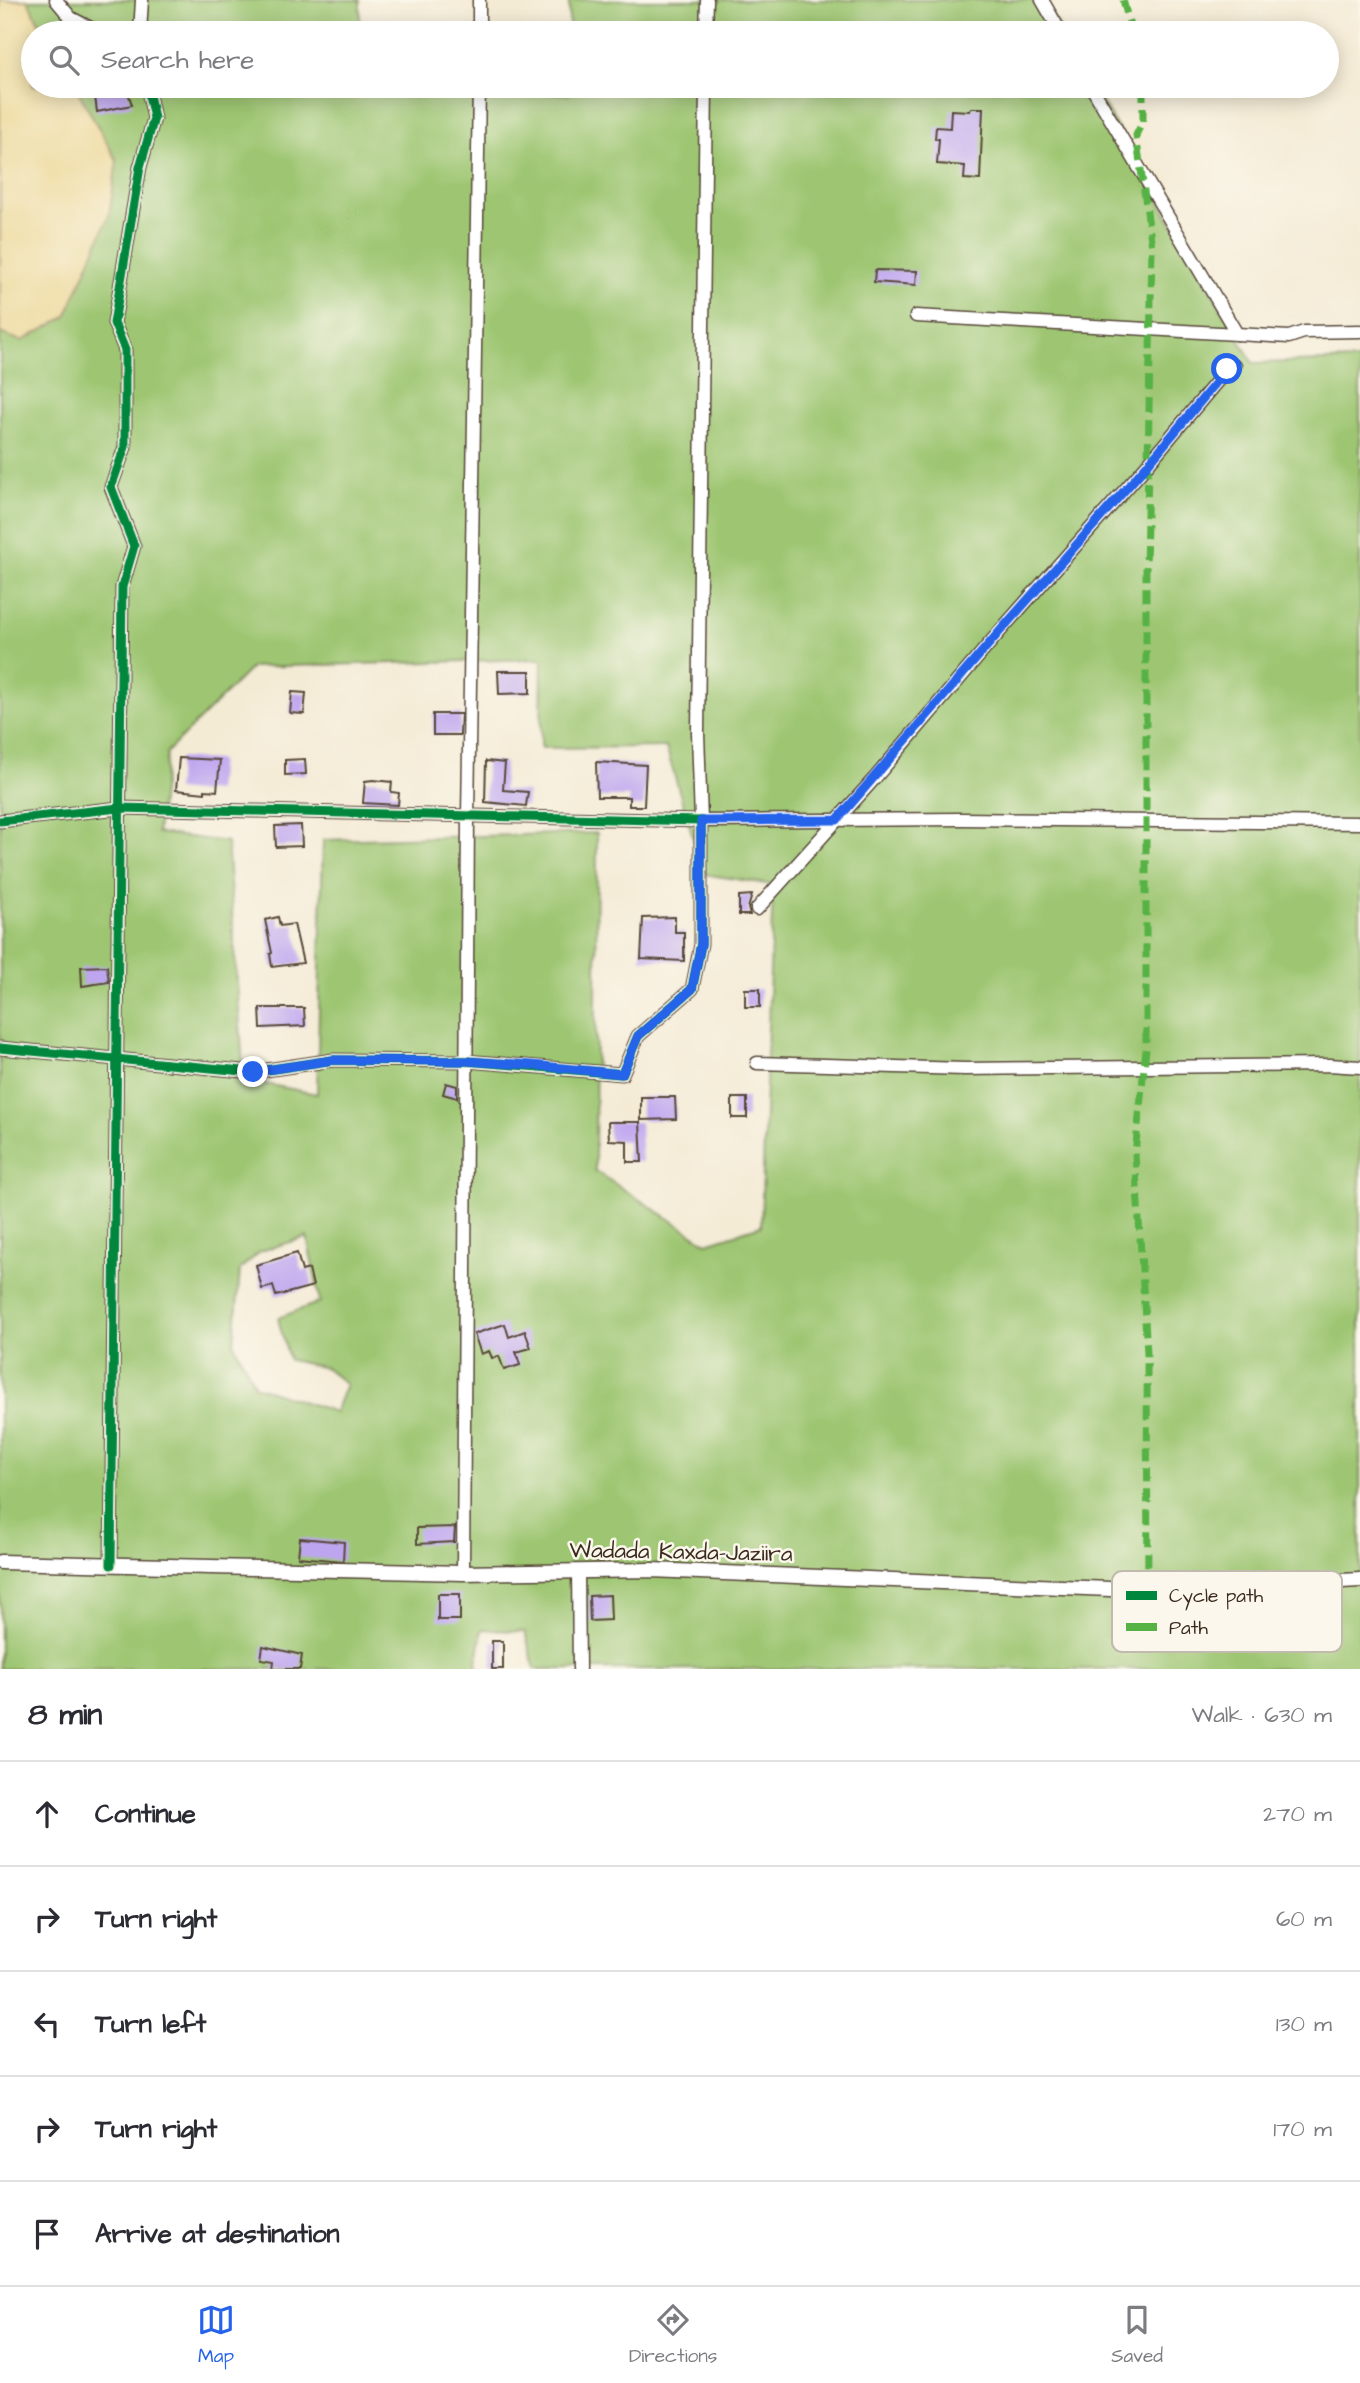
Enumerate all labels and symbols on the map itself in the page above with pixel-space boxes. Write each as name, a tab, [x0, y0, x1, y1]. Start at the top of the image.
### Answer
route start	[1211, 353, 1242, 384]
route end	[237, 1056, 268, 1087]
street label: Wadada Kaxda-Jaziira	[569, 1534, 793, 1570]
legend	[1112, 1571, 1342, 1652]
text: Cycle path	[1169, 1583, 1264, 1611]
text: Path	[1169, 1615, 1208, 1642]

